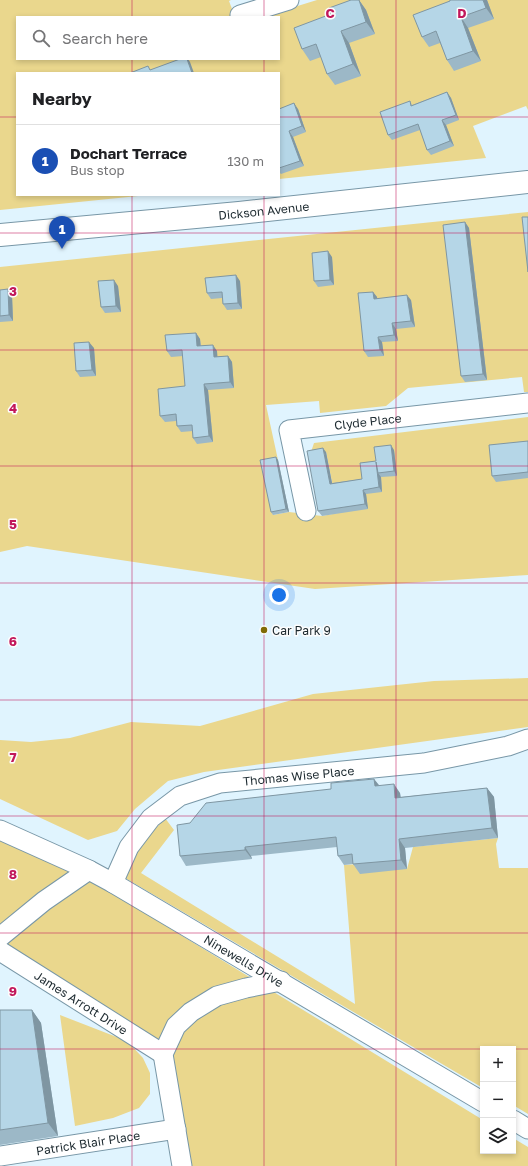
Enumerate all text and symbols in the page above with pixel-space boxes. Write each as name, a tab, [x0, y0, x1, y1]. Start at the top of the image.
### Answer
text: C	[325, 5, 335, 21]
text: D	[457, 5, 467, 21]
search box	[16, 16, 280, 60]
icon: search	[30, 27, 52, 49]
text: Search here	[62, 29, 148, 47]
text: Nearby	[32, 88, 92, 109]
text: Dochart Terrace	[70, 144, 187, 162]
text: 1	[42, 153, 48, 169]
text: 130 m	[227, 153, 264, 169]
text: Bus stop	[70, 162, 125, 178]
street label: Dickson Avenue	[218, 198, 310, 222]
pin: 1	[49, 216, 75, 249]
text: 3	[9, 283, 17, 299]
text: 4	[9, 400, 17, 416]
street label: Clyde Place	[333, 410, 402, 432]
text: 5	[9, 516, 17, 532]
your location	[269, 585, 289, 605]
place label: Car Park 9	[272, 623, 331, 638]
marker: Car Park 9	[259, 625, 269, 635]
text: 6	[9, 633, 17, 649]
text: 7	[9, 749, 17, 765]
street label: Thomas Wise Place	[242, 762, 355, 788]
text: 8	[9, 866, 17, 882]
street label: Ninewells Drive	[201, 931, 286, 990]
street label: James Arrott Drive	[32, 967, 131, 1037]
text: 9	[9, 983, 17, 999]
map controls	[480, 1046, 516, 1154]
button: +	[480, 1046, 516, 1082]
button: −	[480, 1082, 516, 1118]
button: layers	[480, 1118, 516, 1154]
street label: Patrick Blair Place	[35, 1127, 141, 1158]

